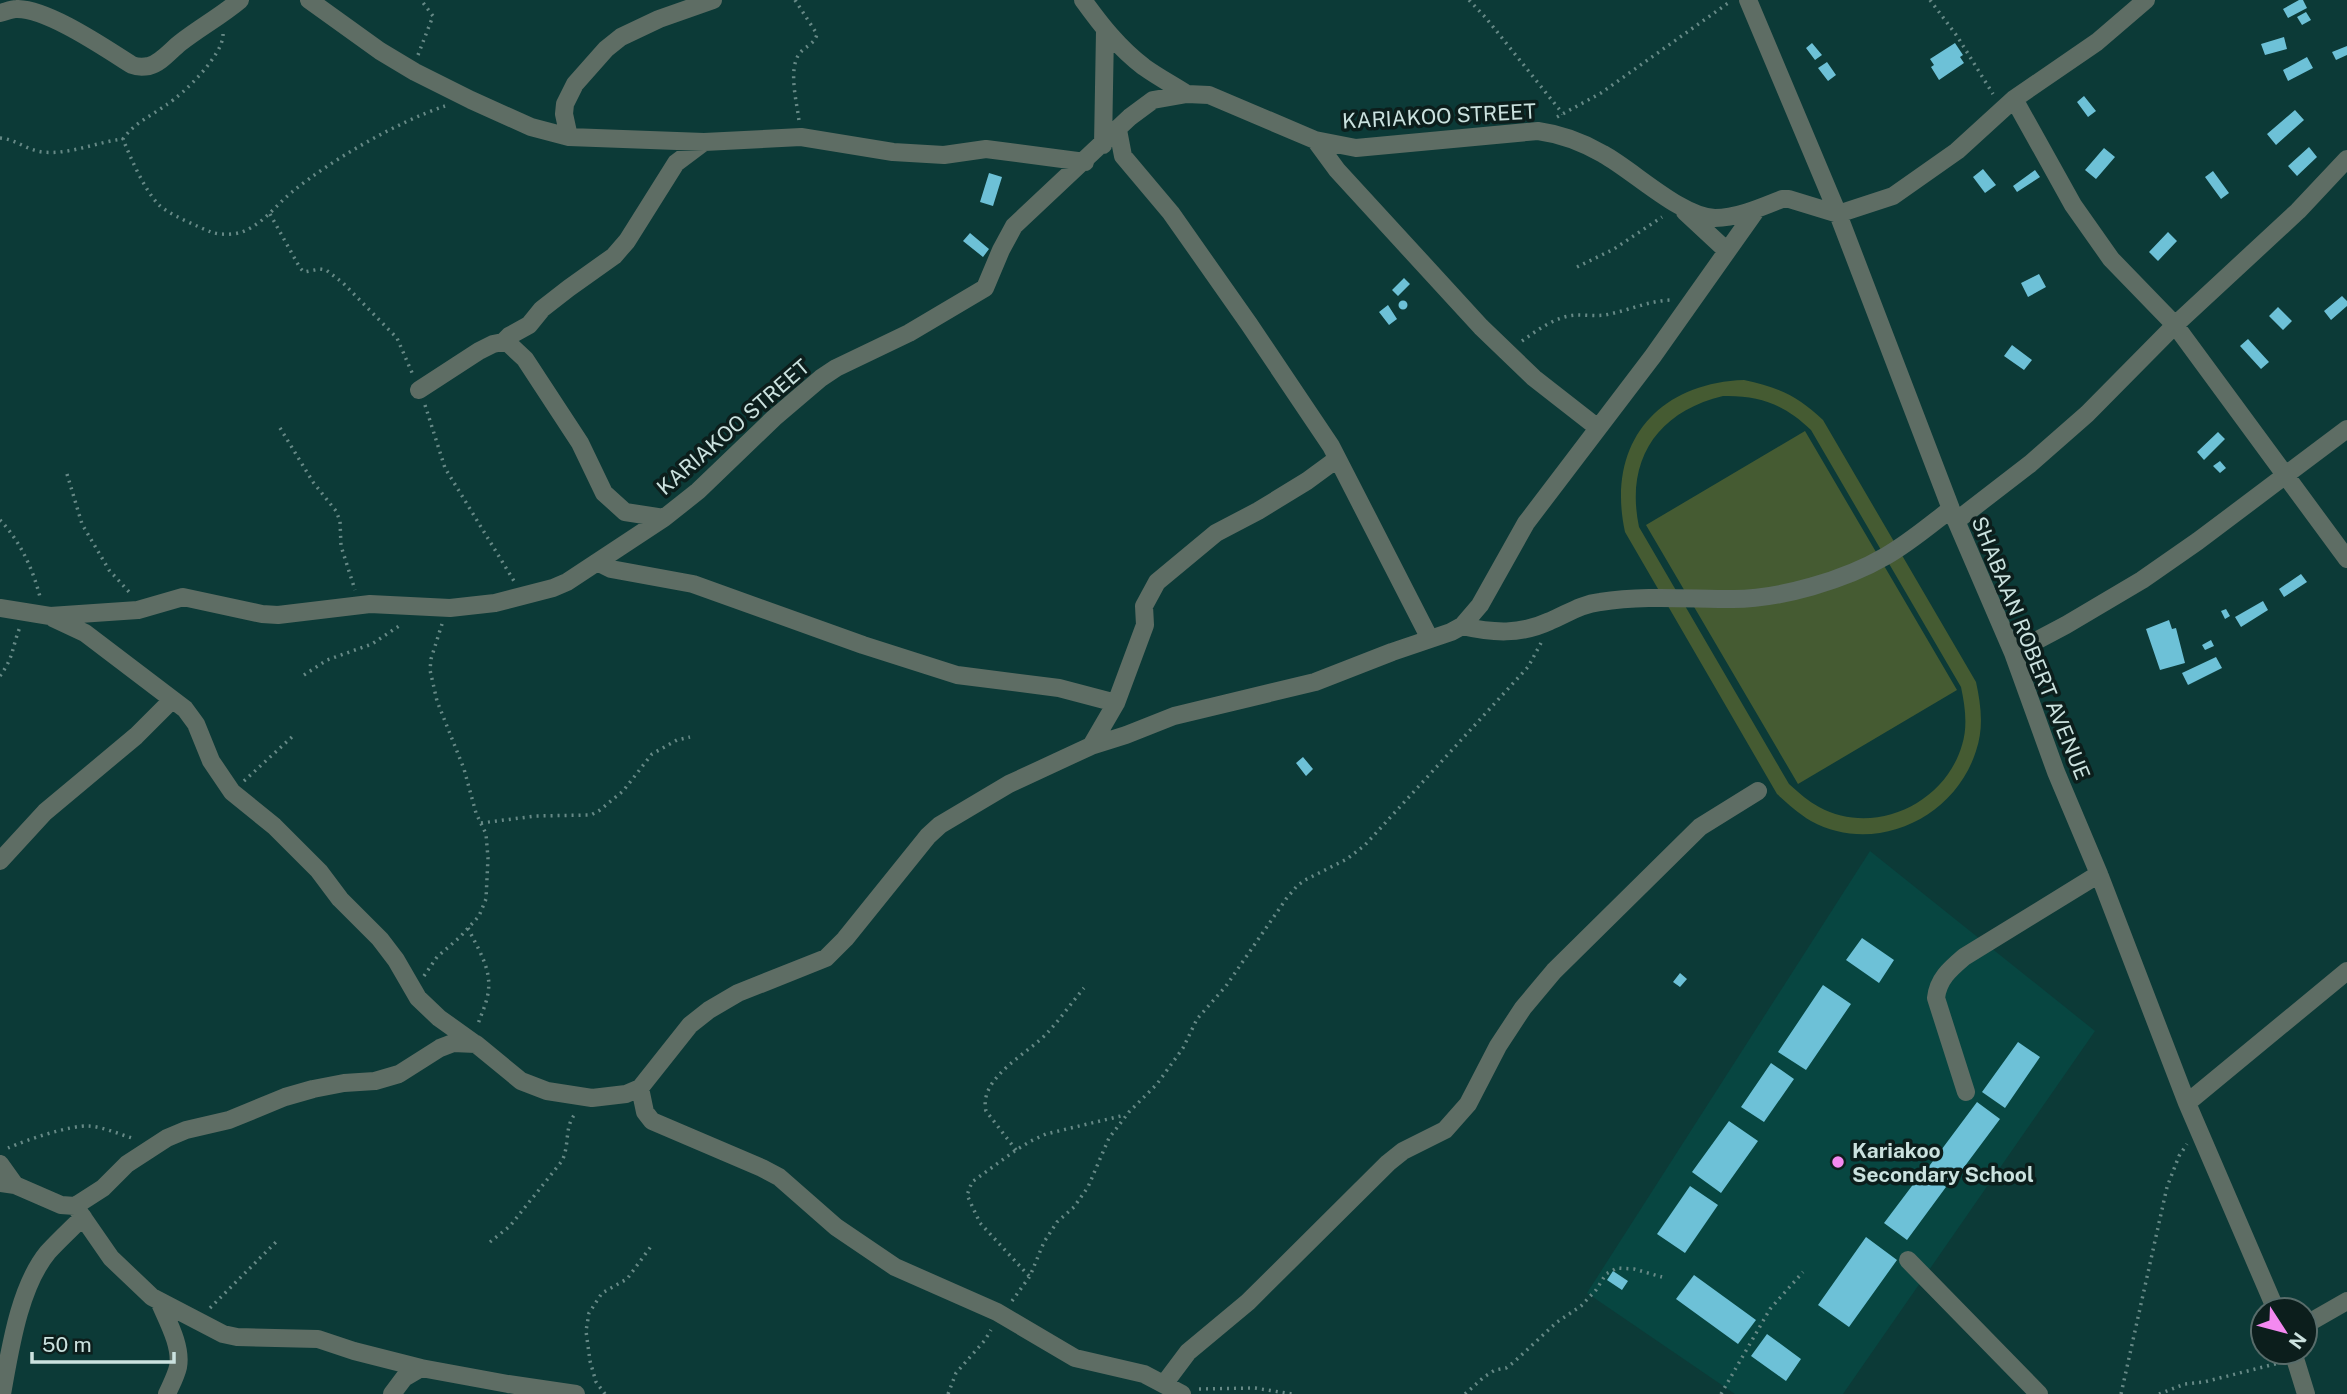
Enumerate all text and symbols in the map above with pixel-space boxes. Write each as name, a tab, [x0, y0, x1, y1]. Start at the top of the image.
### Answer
street label: KARIAKOO STREET	[1341, 98, 1537, 134]
street label: KARIAKOO STREET	[652, 354, 814, 500]
street label: SHABAAN ROBERT AVENUE	[1967, 513, 2095, 783]
place label: Kariakoo Secondary School	[1852, 1138, 2034, 1187]
marker: Kariakoo Secondary School	[1830, 1154, 1846, 1170]
north arrow	[2249, 1296, 2319, 1366]
scale bar	[32, 1320, 173, 1364]
text: N	[2284, 1329, 2311, 1353]
text: 50 m	[42, 1332, 92, 1357]

